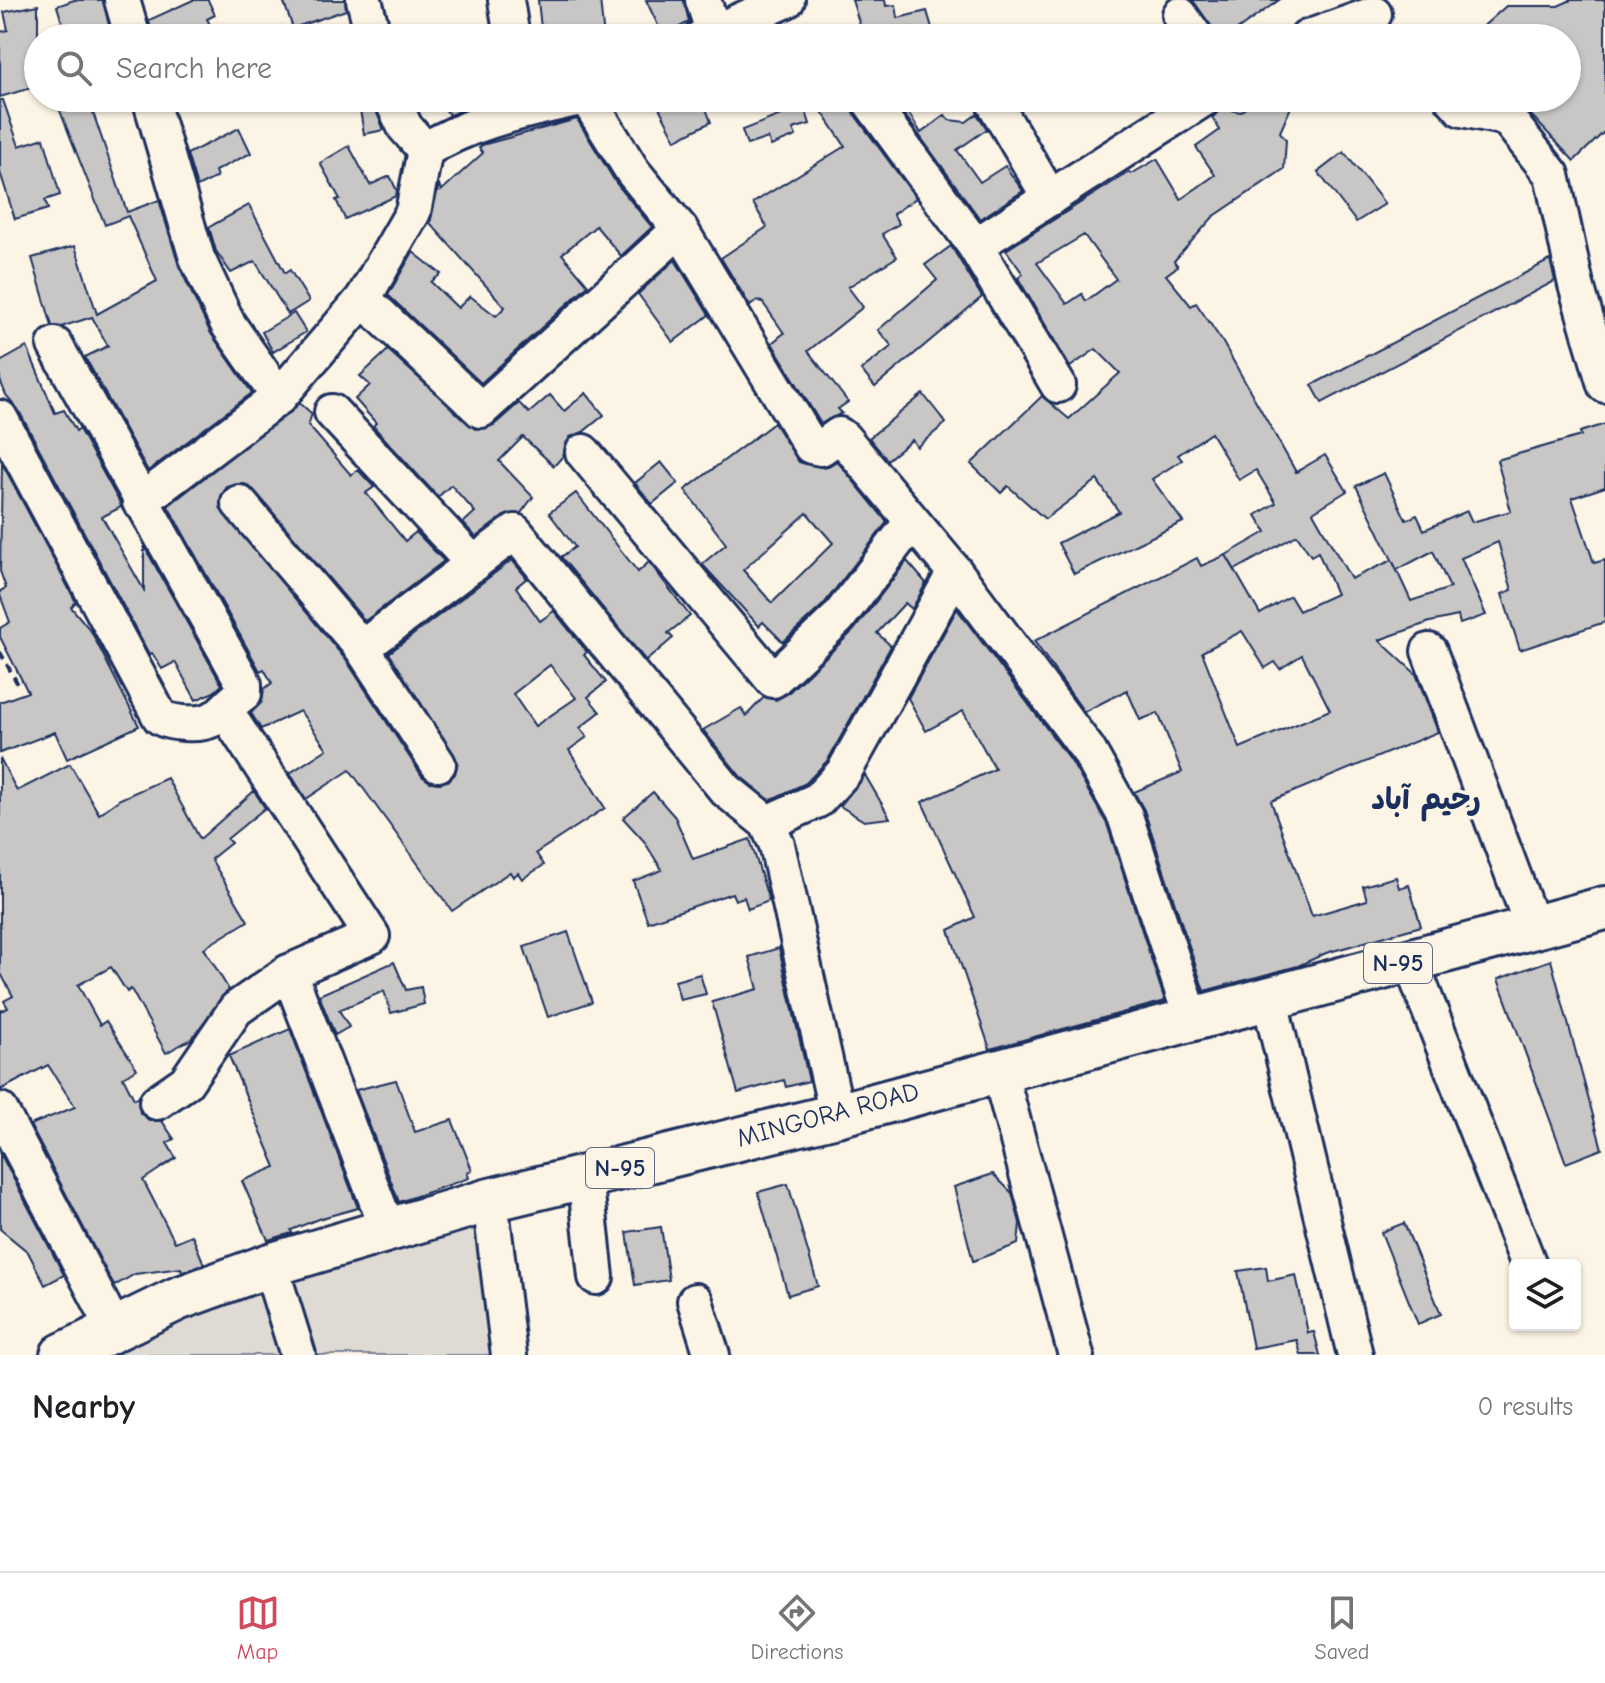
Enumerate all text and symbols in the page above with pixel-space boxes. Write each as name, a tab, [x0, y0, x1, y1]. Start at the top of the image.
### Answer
search box	[24, 24, 1581, 112]
icon: search	[52, 46, 96, 90]
text: Search here	[116, 51, 272, 86]
district label: رحیم آباد	[1371, 782, 1481, 822]
road number: N-95	[1364, 943, 1432, 983]
street label: MINGORA ROAD	[734, 1076, 922, 1154]
road number: N-95	[586, 1148, 654, 1188]
map controls	[1509, 1259, 1581, 1331]
button: layers	[1509, 1259, 1581, 1331]
text: Nearby	[32, 1387, 135, 1427]
text: 0 results	[1478, 1392, 1573, 1422]
tab: Map	[236, 1591, 280, 1665]
tab: Directions	[751, 1591, 844, 1665]
tab: Saved	[1315, 1591, 1369, 1665]

